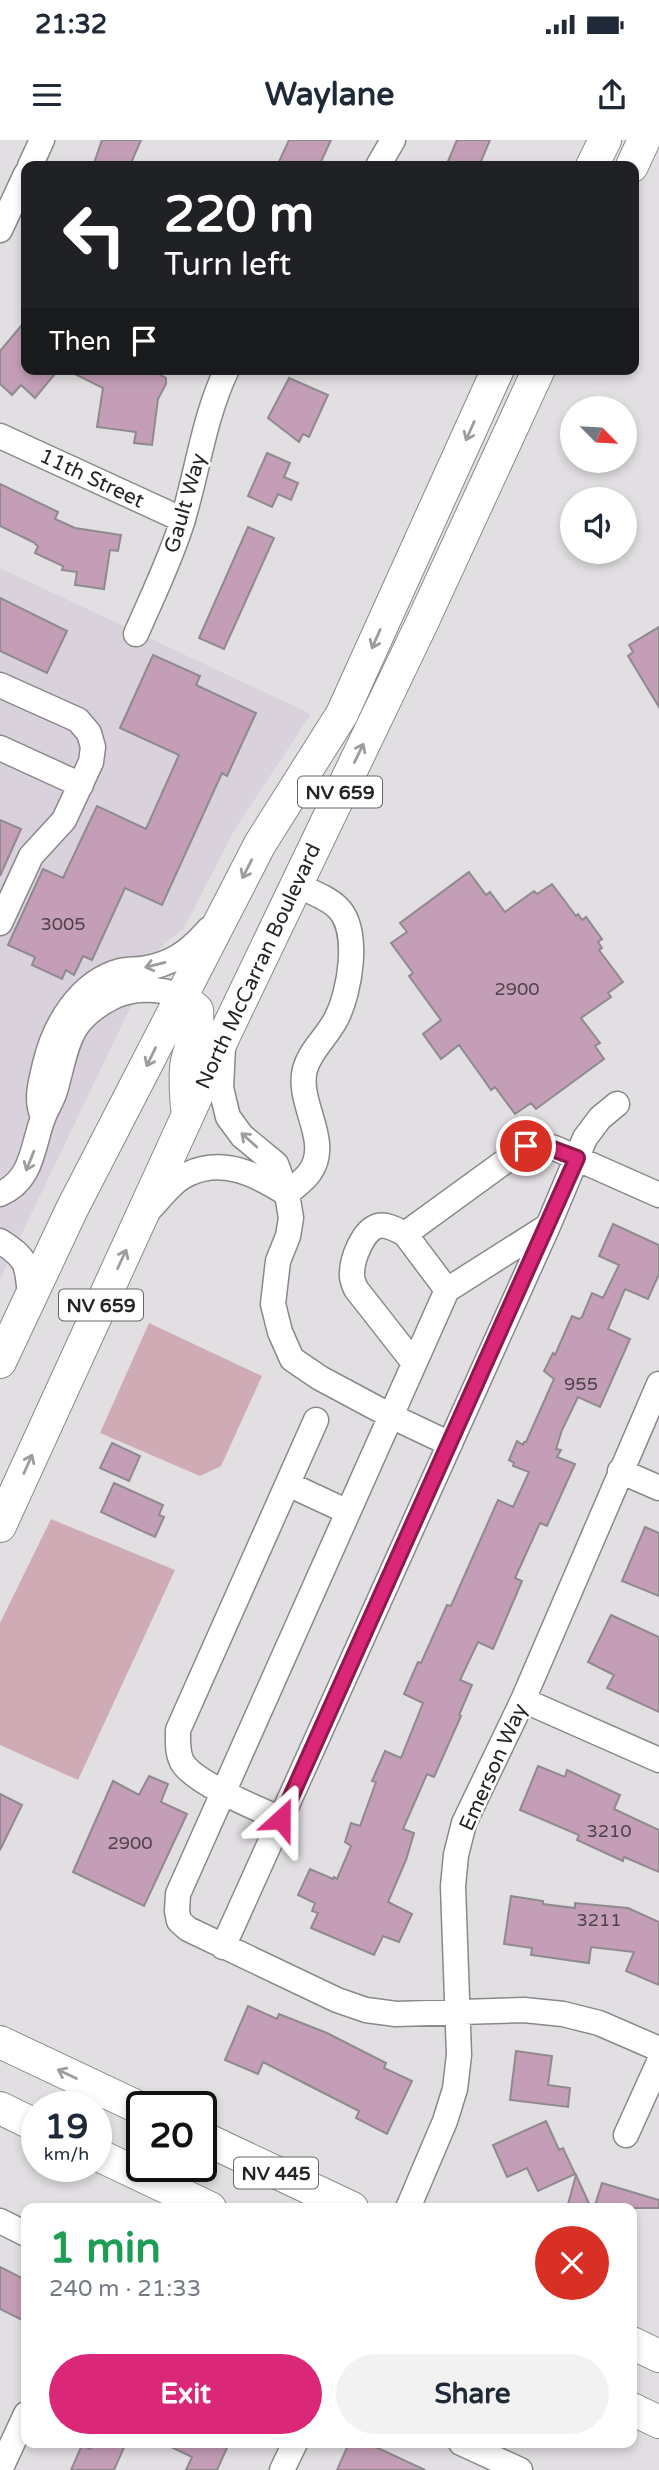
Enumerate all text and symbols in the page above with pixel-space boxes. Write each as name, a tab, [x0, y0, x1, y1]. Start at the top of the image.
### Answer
text: 21:32	[35, 9, 107, 40]
icon: menu	[28, 76, 66, 114]
text: Waylane	[265, 76, 394, 114]
icon: share	[593, 76, 631, 114]
text: 220 m	[164, 186, 314, 245]
icon: left	[49, 189, 140, 280]
text: Turn left	[164, 246, 291, 284]
icon: arrive	[125, 322, 163, 360]
text: Then	[49, 326, 111, 357]
north arrow	[560, 396, 637, 472]
map controls	[560, 396, 637, 564]
one-way arrow	[463, 420, 476, 442]
street label: 11th Street	[35, 443, 148, 514]
street label: Gault Way	[159, 450, 212, 556]
button: sound	[560, 487, 637, 564]
one-way arrow	[369, 627, 382, 649]
one-way arrow	[353, 743, 367, 764]
road number: NV 659	[298, 776, 382, 807]
street label: North McCarran Boulevard	[191, 840, 326, 1093]
one-way arrow	[240, 858, 254, 879]
house number: 3005	[40, 913, 86, 935]
one-way arrow	[144, 959, 167, 972]
house number: 2900	[494, 978, 540, 1000]
one-way arrow	[143, 1046, 157, 1067]
pin	[496, 1116, 556, 1176]
icon: arrive	[507, 1127, 545, 1165]
one-way arrow	[241, 1132, 258, 1149]
one-way arrow	[23, 1150, 36, 1172]
one-way arrow	[116, 1249, 129, 1270]
road number: NV 659	[59, 1289, 143, 1320]
house number: 955	[564, 1373, 598, 1395]
one-way arrow	[22, 1454, 35, 1475]
street label: Emerson Way	[454, 1700, 533, 1835]
position arrow	[244, 1782, 318, 1856]
house number: 3210	[586, 1820, 632, 1842]
house number: 2900	[107, 1832, 153, 1854]
house number: 3211	[576, 1909, 622, 1931]
one-way arrow	[57, 2066, 78, 2080]
speed limit sign: 20	[126, 2091, 217, 2182]
text: 19	[45, 2106, 88, 2148]
text: km/h	[44, 2143, 89, 2165]
road number: NV 445	[234, 2158, 318, 2188]
text: 1 min	[49, 2223, 161, 2274]
button: close	[535, 2226, 609, 2300]
text: 240 m · 21:33	[49, 2275, 201, 2303]
button: Exit	[49, 2354, 322, 2434]
button: Share	[336, 2354, 609, 2434]

